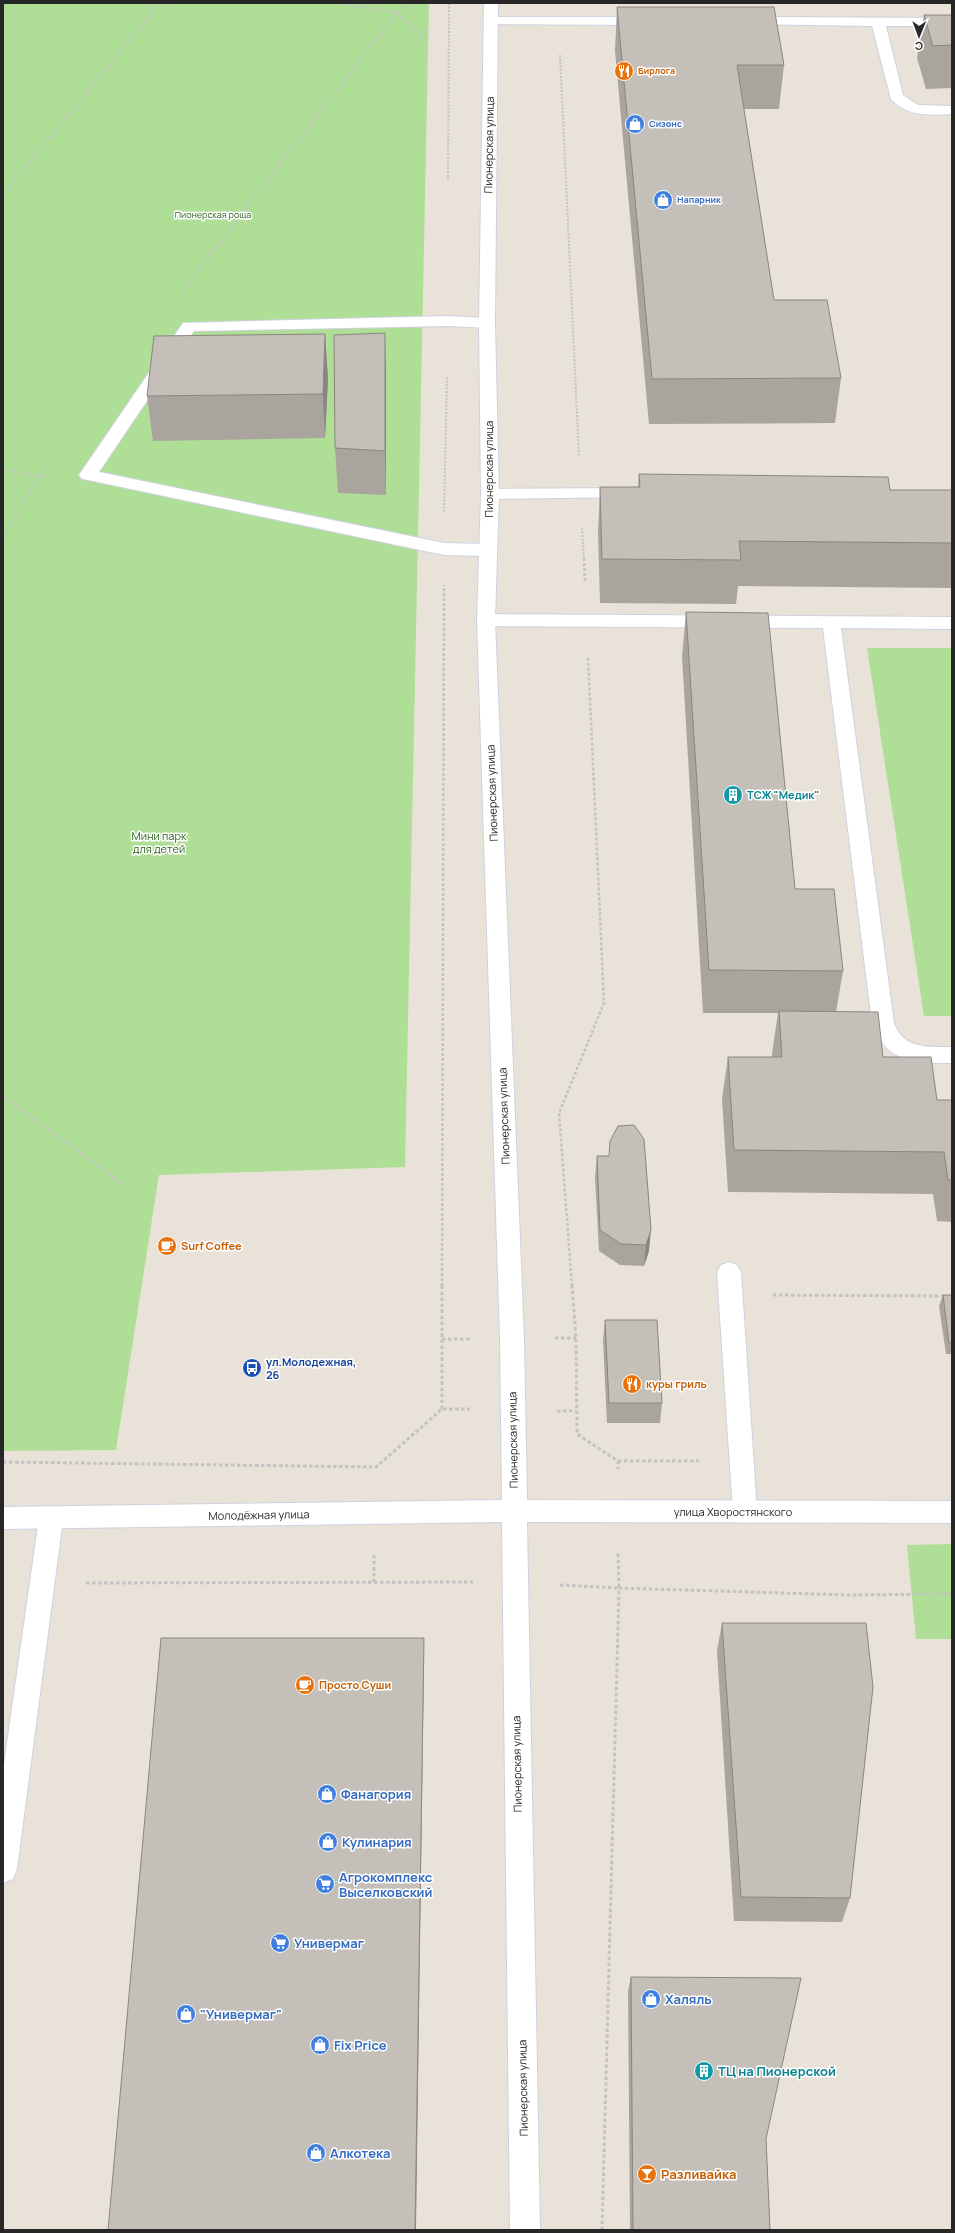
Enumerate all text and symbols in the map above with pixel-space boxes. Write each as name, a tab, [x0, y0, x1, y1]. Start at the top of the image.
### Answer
north arrow	[899, 16, 939, 56]
text: С	[915, 39, 923, 54]
restaurant icon: Бирлога	[613, 60, 635, 82]
place label: Бирлога	[638, 64, 675, 77]
street label: Пионерская улица	[480, 96, 497, 194]
shop icon: Сизонс	[624, 113, 646, 135]
place label: Сизонс	[649, 117, 682, 130]
shop icon: Напарник	[652, 189, 674, 211]
place label: Напарник	[677, 193, 722, 206]
park label: Пионерская роща	[175, 208, 251, 221]
street label: Пионерская улица	[481, 421, 496, 517]
street label: Пионерская улица	[482, 744, 501, 842]
building icon: ТСЖ "Медик"	[722, 784, 744, 806]
place label: ТСЖ "Медик"	[747, 787, 819, 802]
park label: Мини парк для детей	[132, 828, 187, 856]
street label: Пионерская улица	[494, 1067, 513, 1165]
cafe icon: Surf Coffee	[156, 1235, 178, 1257]
place label: Surf Coffee	[181, 1238, 242, 1253]
place label: ул.Молодежная, 26	[266, 1354, 356, 1382]
bus stop icon: ул.Молодежная, 26	[241, 1357, 263, 1379]
restaurant icon: куры гриль	[621, 1373, 643, 1395]
place label: куры гриль	[646, 1376, 707, 1391]
street label: Пионерская улица	[504, 1391, 521, 1489]
street label: улица Хворостянского	[674, 1504, 793, 1519]
street label: Молодёжная улица	[208, 1506, 310, 1523]
cafe icon: Просто Суши	[294, 1674, 316, 1696]
place label: Просто Суши	[319, 1677, 391, 1692]
street label: Пионерская улица	[508, 1715, 525, 1813]
shop icon: Фанагория	[316, 1783, 338, 1805]
place label: Фанагория	[341, 1785, 411, 1803]
shop icon: Кулинария	[317, 1831, 339, 1853]
place label: Кулинария	[342, 1833, 412, 1851]
place label: Агрокомплекс Выселковский	[339, 1868, 433, 1901]
supermarket icon: Агрокомплекс Выселковский	[314, 1873, 336, 1895]
supermarket icon: Универмаг	[269, 1932, 291, 1954]
place label: Универмаг	[294, 1934, 364, 1952]
shop icon: Халяль	[640, 1988, 662, 2010]
place label: Халяль	[665, 1990, 712, 2008]
shop icon: "Универмаг"	[175, 2003, 197, 2025]
place label: "Универмаг"	[200, 2005, 282, 2023]
shop icon: Fix Price	[309, 2034, 331, 2056]
place label: Fix Price	[334, 2036, 387, 2054]
street label: Пионерская улица	[514, 2039, 531, 2137]
building icon: ТЦ на Пионерской	[693, 2060, 715, 2082]
place label: ТЦ на Пионерской	[718, 2062, 836, 2080]
shop icon: Алкотека	[305, 2142, 327, 2164]
place label: Алкотека	[330, 2144, 391, 2162]
bar icon: Разливайка	[636, 2163, 658, 2185]
place label: Разливайка	[661, 2165, 736, 2183]

